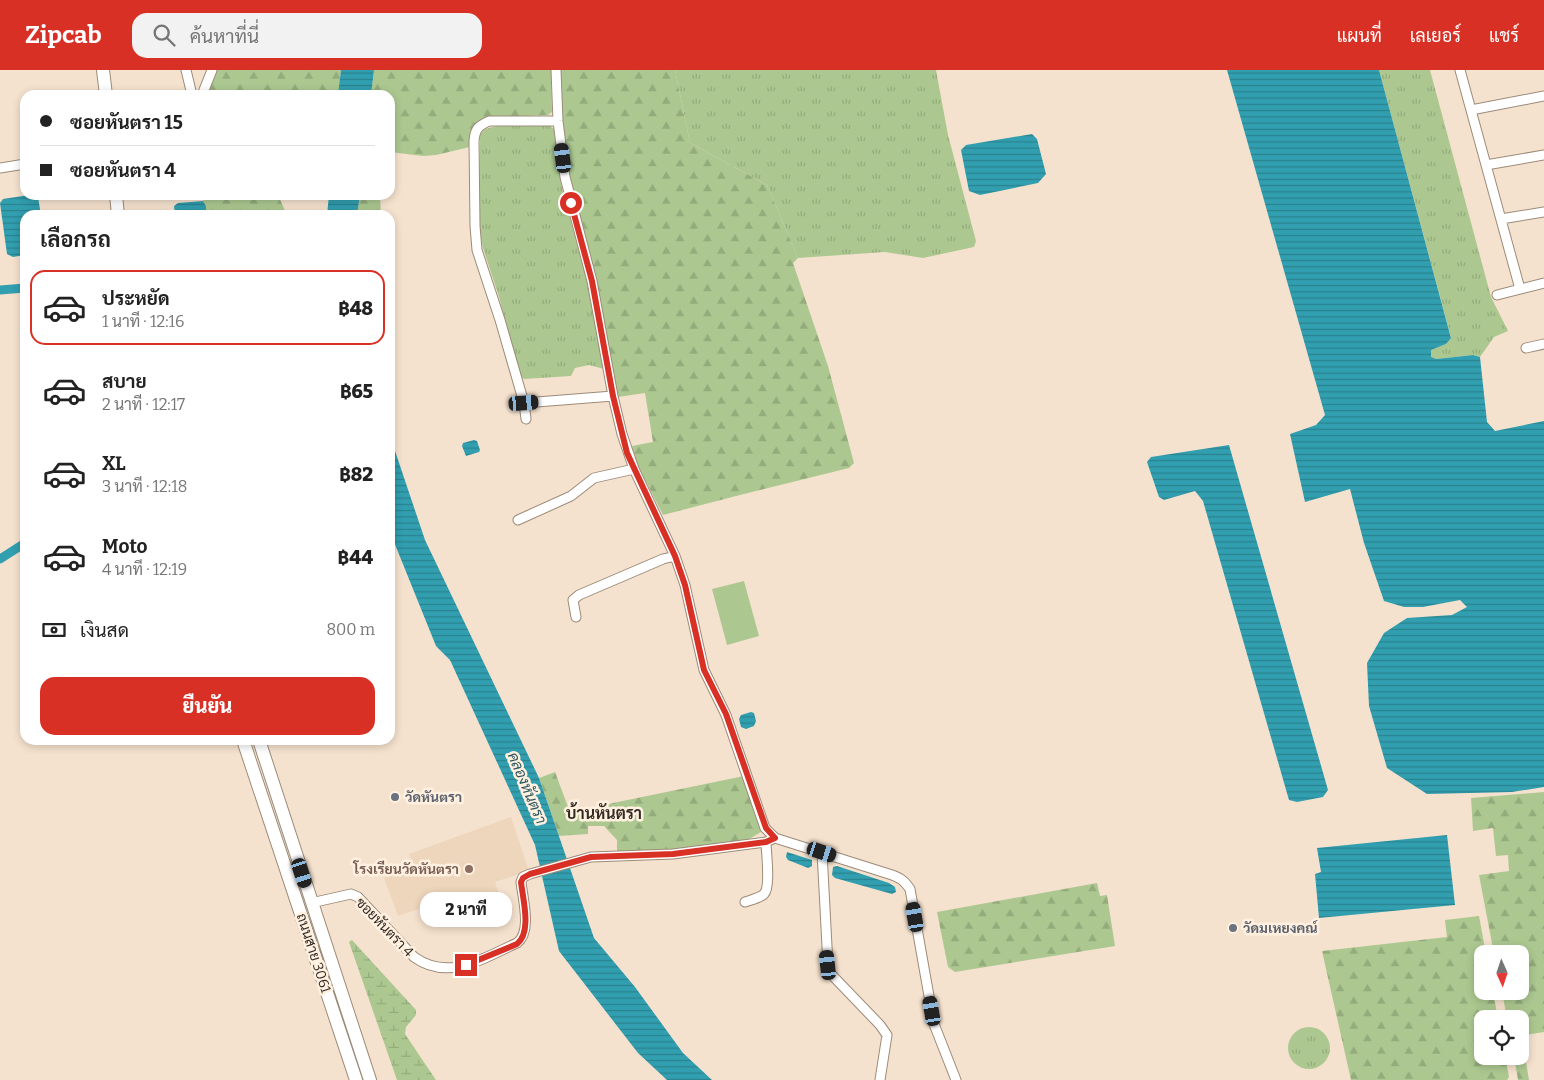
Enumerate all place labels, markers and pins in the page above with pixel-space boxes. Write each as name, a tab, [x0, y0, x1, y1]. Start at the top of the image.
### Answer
place label: วัดหันตรา	[405, 789, 462, 806]
marker: วัดหันตรา	[389, 791, 401, 803]
place label: โรงเรียนวัดหันตรา	[353, 860, 459, 878]
marker: โรงเรียนวัดหันตรา	[463, 863, 475, 875]
place label: วัดมเหยงคณ์	[1243, 919, 1318, 937]
marker: วัดมเหยงคณ์	[1227, 922, 1239, 934]

